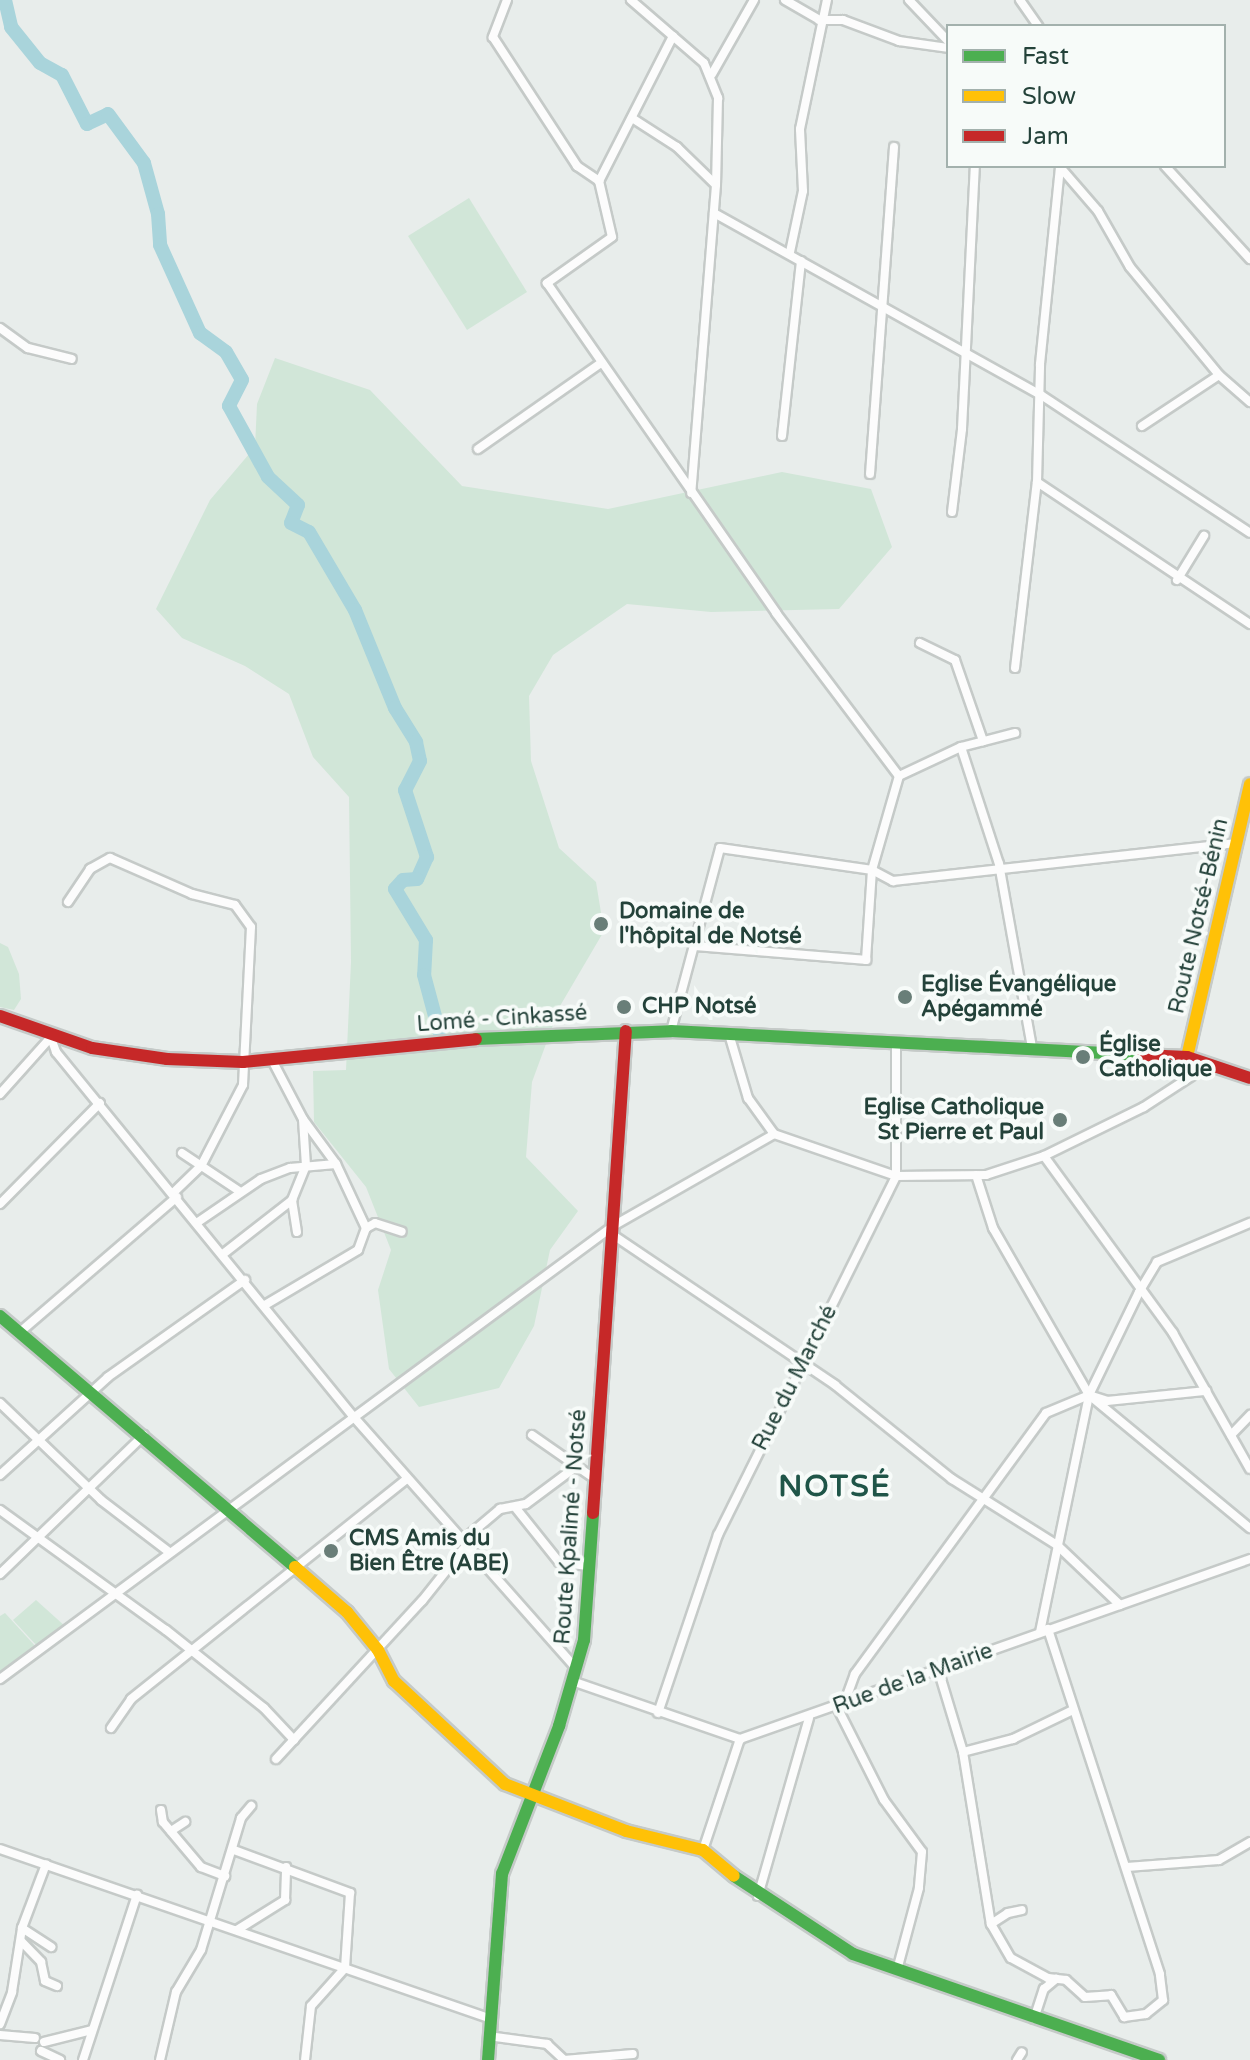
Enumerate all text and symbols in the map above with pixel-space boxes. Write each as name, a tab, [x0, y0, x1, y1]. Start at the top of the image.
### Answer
legend	[946, 24, 1226, 168]
text: Fast	[1022, 42, 1069, 71]
text: Slow	[1022, 82, 1076, 111]
text: Jam	[1022, 122, 1069, 151]
street label: Route Notsé-Bénin	[1164, 816, 1234, 1016]
place label: Domaine de l'hôpital de Notsé	[619, 898, 802, 950]
marker: Domaine de l'hôpital de Notsé	[590, 913, 612, 935]
place label: Eglise Évangélique Apégammé	[921, 971, 1116, 1022]
marker: Eglise Évangélique Apégammé	[896, 988, 914, 1006]
place label: CHP Notsé	[642, 994, 756, 1020]
marker: CHP Notsé	[613, 996, 635, 1018]
street label: Lomé - Cinkassé	[416, 1000, 588, 1038]
place label: Église Catholique	[1099, 1031, 1212, 1082]
marker: Église Catholique	[1074, 1048, 1092, 1066]
place label: Eglise Catholique St Pierre et Paul	[863, 1094, 1044, 1146]
marker: Eglise Catholique St Pierre et Paul	[1051, 1111, 1069, 1129]
street label: Rue du Marché	[747, 1301, 843, 1455]
street label: Route Kpalimé - Notsé	[550, 1408, 592, 1646]
district label: NOTSÉ	[778, 1469, 892, 1505]
place label: CMS Amis du Bien Être (ABE)	[349, 1525, 509, 1576]
marker: CMS Amis du Bien Être (ABE)	[320, 1540, 342, 1562]
street label: Rue de la Mairie	[829, 1638, 997, 1720]

